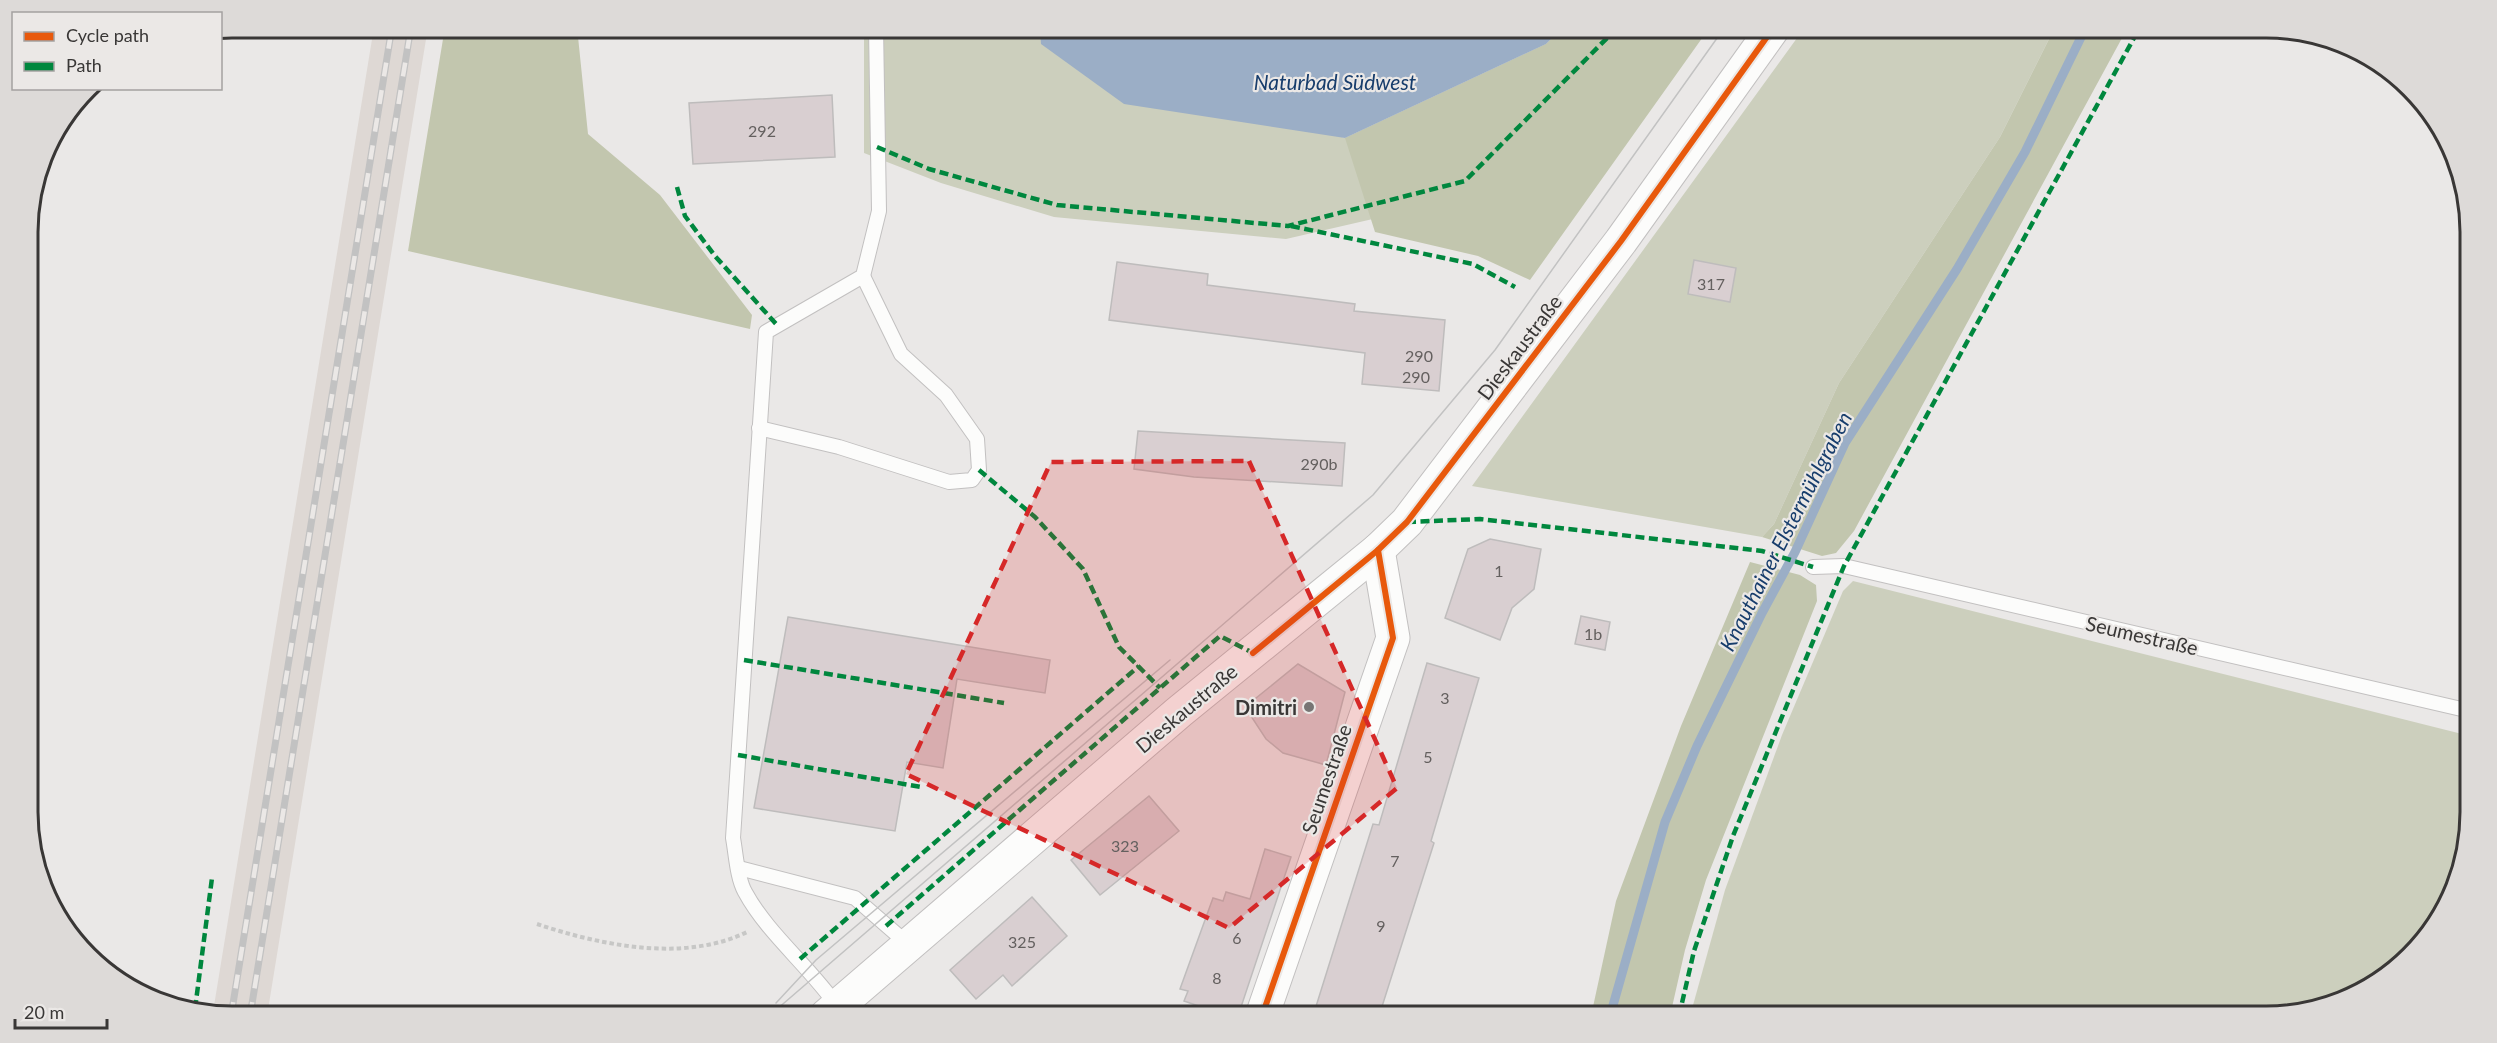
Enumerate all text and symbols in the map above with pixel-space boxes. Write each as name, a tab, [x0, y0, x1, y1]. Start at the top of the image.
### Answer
legend	[12, 12, 222, 90]
text: Cycle path	[66, 24, 149, 46]
text: Path	[66, 54, 102, 76]
water label: Naturbad Südwest	[1254, 69, 1417, 94]
house number: 292	[748, 121, 776, 140]
house number: 317	[1697, 274, 1725, 293]
street label: Dieskaustraße	[1472, 290, 1566, 404]
house number: 290	[1405, 346, 1433, 365]
house number: 290	[1402, 367, 1430, 386]
water label: Knauthainer Elstermühlgraben	[1714, 407, 1856, 655]
house number: 290b	[1301, 454, 1337, 473]
house number: 1	[1494, 561, 1504, 580]
street label: Seumestraße	[2083, 610, 2201, 660]
house number: 1b	[1584, 624, 1602, 643]
street label: Dieskaustraße	[1130, 659, 1242, 757]
house number: 3	[1440, 688, 1450, 707]
place label: Dimitri	[1235, 695, 1297, 719]
marker: Dimitri	[1302, 700, 1316, 714]
street label: Seumestraße	[1296, 721, 1356, 837]
house number: 5	[1423, 747, 1433, 766]
house number: 323	[1111, 836, 1139, 855]
house number: 7	[1390, 851, 1400, 870]
house number: 9	[1376, 916, 1386, 935]
house number: 6	[1232, 928, 1242, 947]
house number: 325	[1008, 932, 1036, 951]
house number: 8	[1212, 968, 1222, 987]
scale bar	[15, 992, 106, 1030]
text: 20 m	[24, 1001, 64, 1023]

